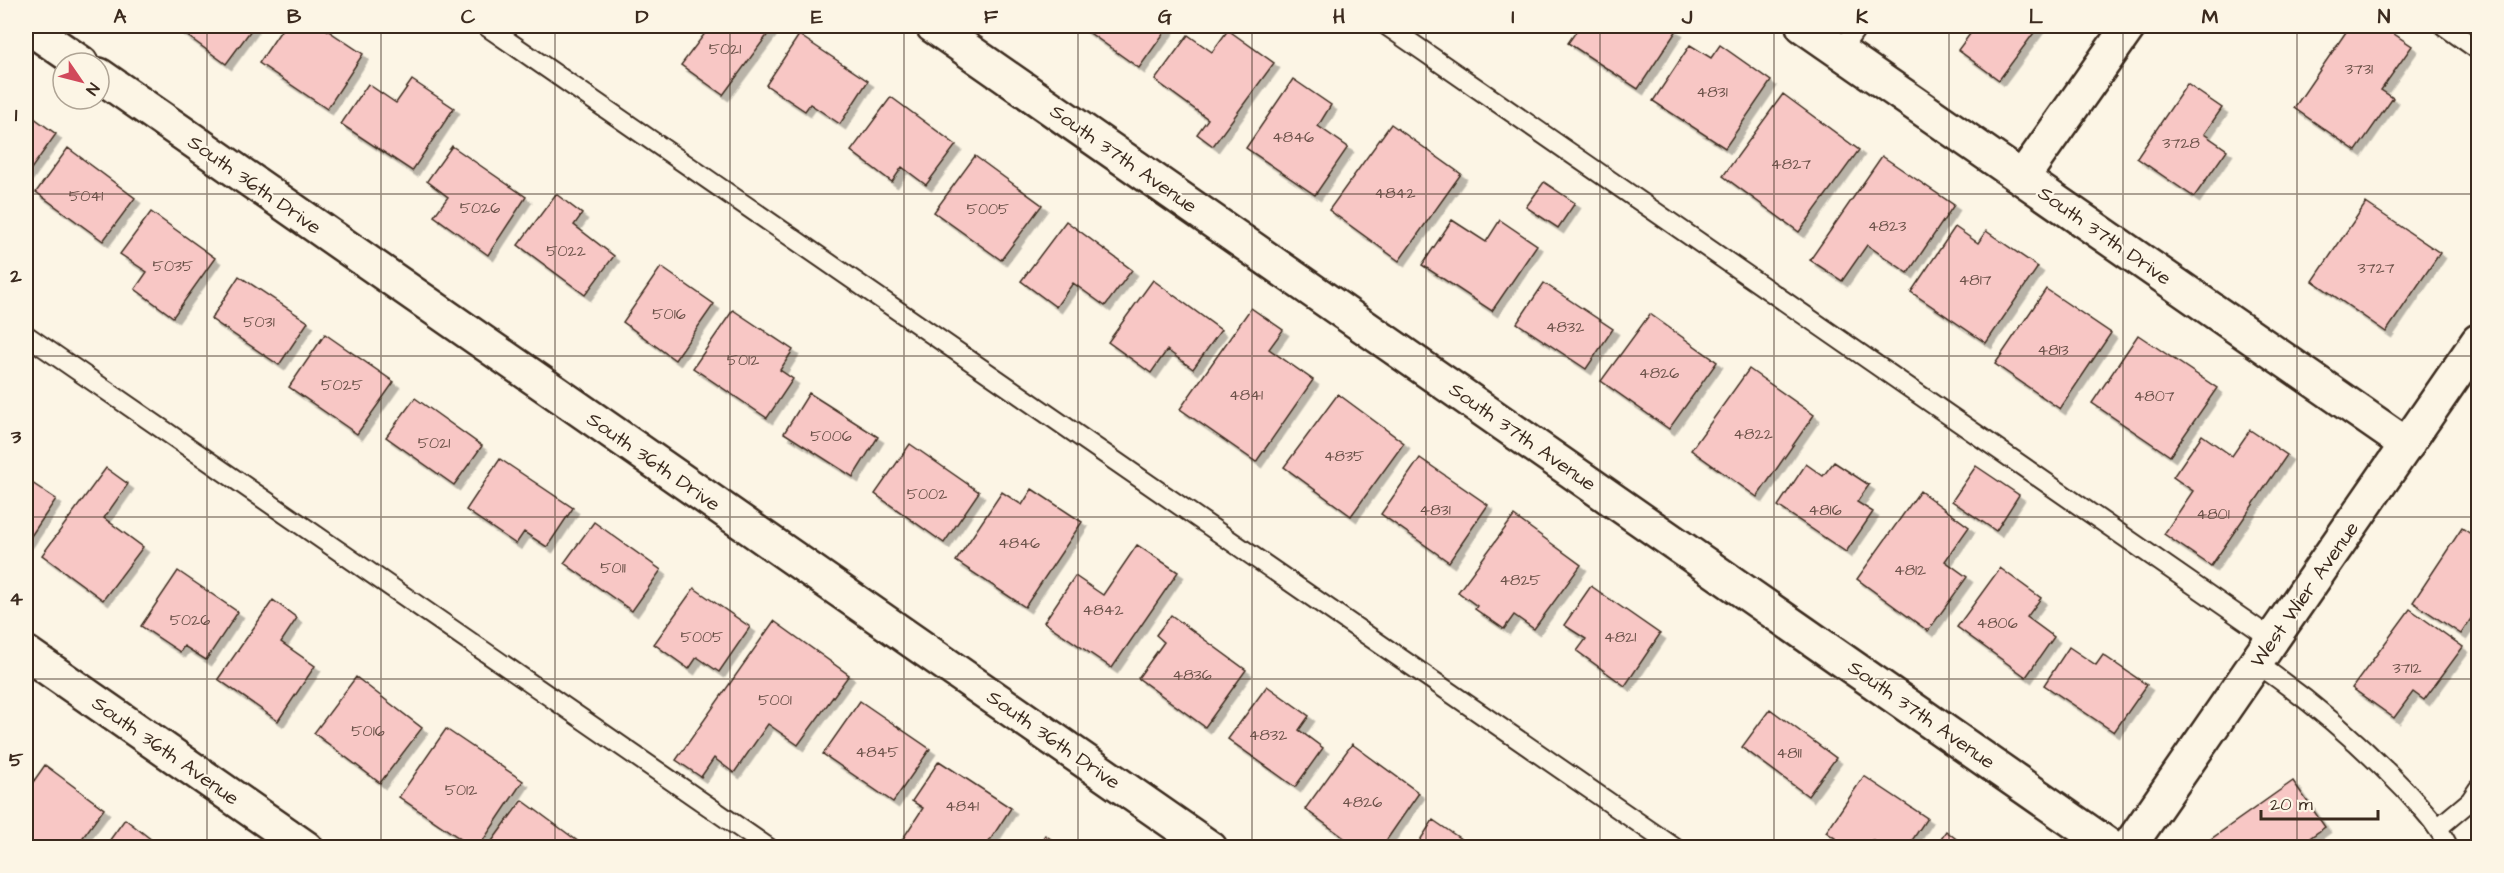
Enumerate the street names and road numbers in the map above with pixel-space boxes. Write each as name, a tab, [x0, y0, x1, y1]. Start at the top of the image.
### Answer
street label: South 37th Avenue	[1044, 98, 1203, 220]
street label: South 36th Drive	[182, 128, 327, 241]
street label: South 37th Drive	[2032, 179, 2177, 292]
street label: South 37th Avenue	[1443, 376, 1602, 498]
street label: South 36th Drive	[581, 405, 726, 518]
street label: West Wier Avenue	[2244, 516, 2366, 673]
street label: South 37th Avenue	[1842, 654, 2001, 776]
street label: South 36th Drive	[981, 683, 1126, 796]
street label: South 36th Avenue	[86, 689, 245, 812]

